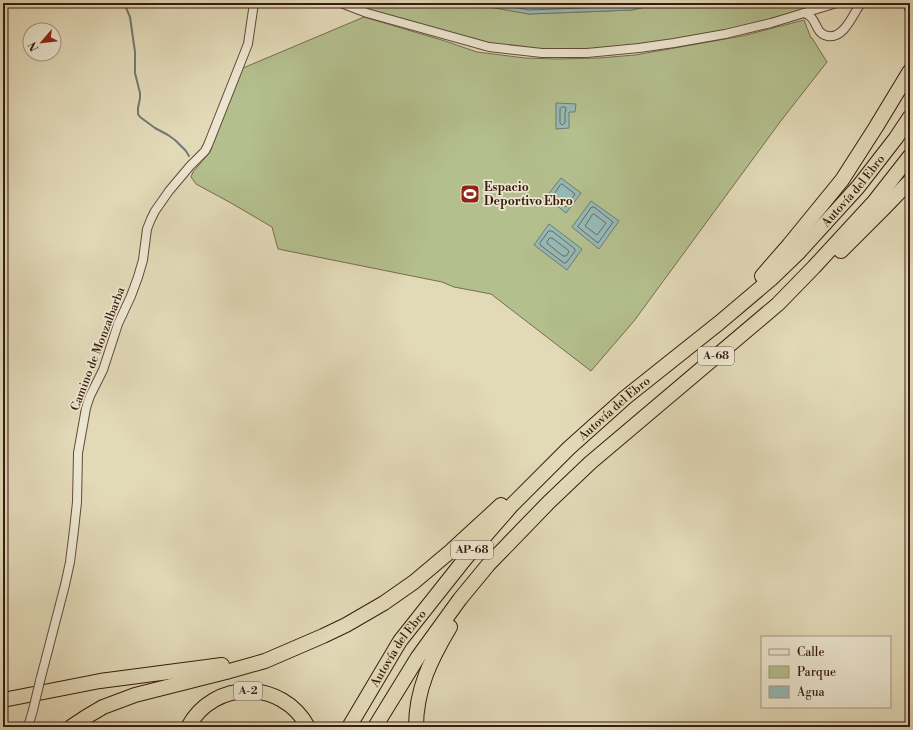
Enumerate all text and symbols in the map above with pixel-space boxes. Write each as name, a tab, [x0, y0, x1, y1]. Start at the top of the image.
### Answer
north arrow	[22, 22, 62, 62]
text: N	[26, 39, 42, 53]
street label: Autovía del Ebro	[818, 151, 888, 230]
place label: Espacio Deportivo Ebro	[484, 180, 573, 209]
sports icon: Espacio Deportivo Ebro	[459, 183, 481, 205]
street label: Camino de Monzalbarba	[67, 284, 129, 413]
road number: A-68	[698, 347, 734, 365]
street label: Autovía del Ebro	[575, 373, 653, 444]
road number: AP-68	[451, 541, 493, 559]
street label: Autovía del Ebro	[367, 606, 430, 690]
legend	[761, 636, 891, 708]
text: Calle	[797, 645, 824, 660]
text: Parque	[797, 665, 836, 680]
road number: A-2	[234, 682, 262, 700]
text: Agua	[796, 685, 826, 700]

